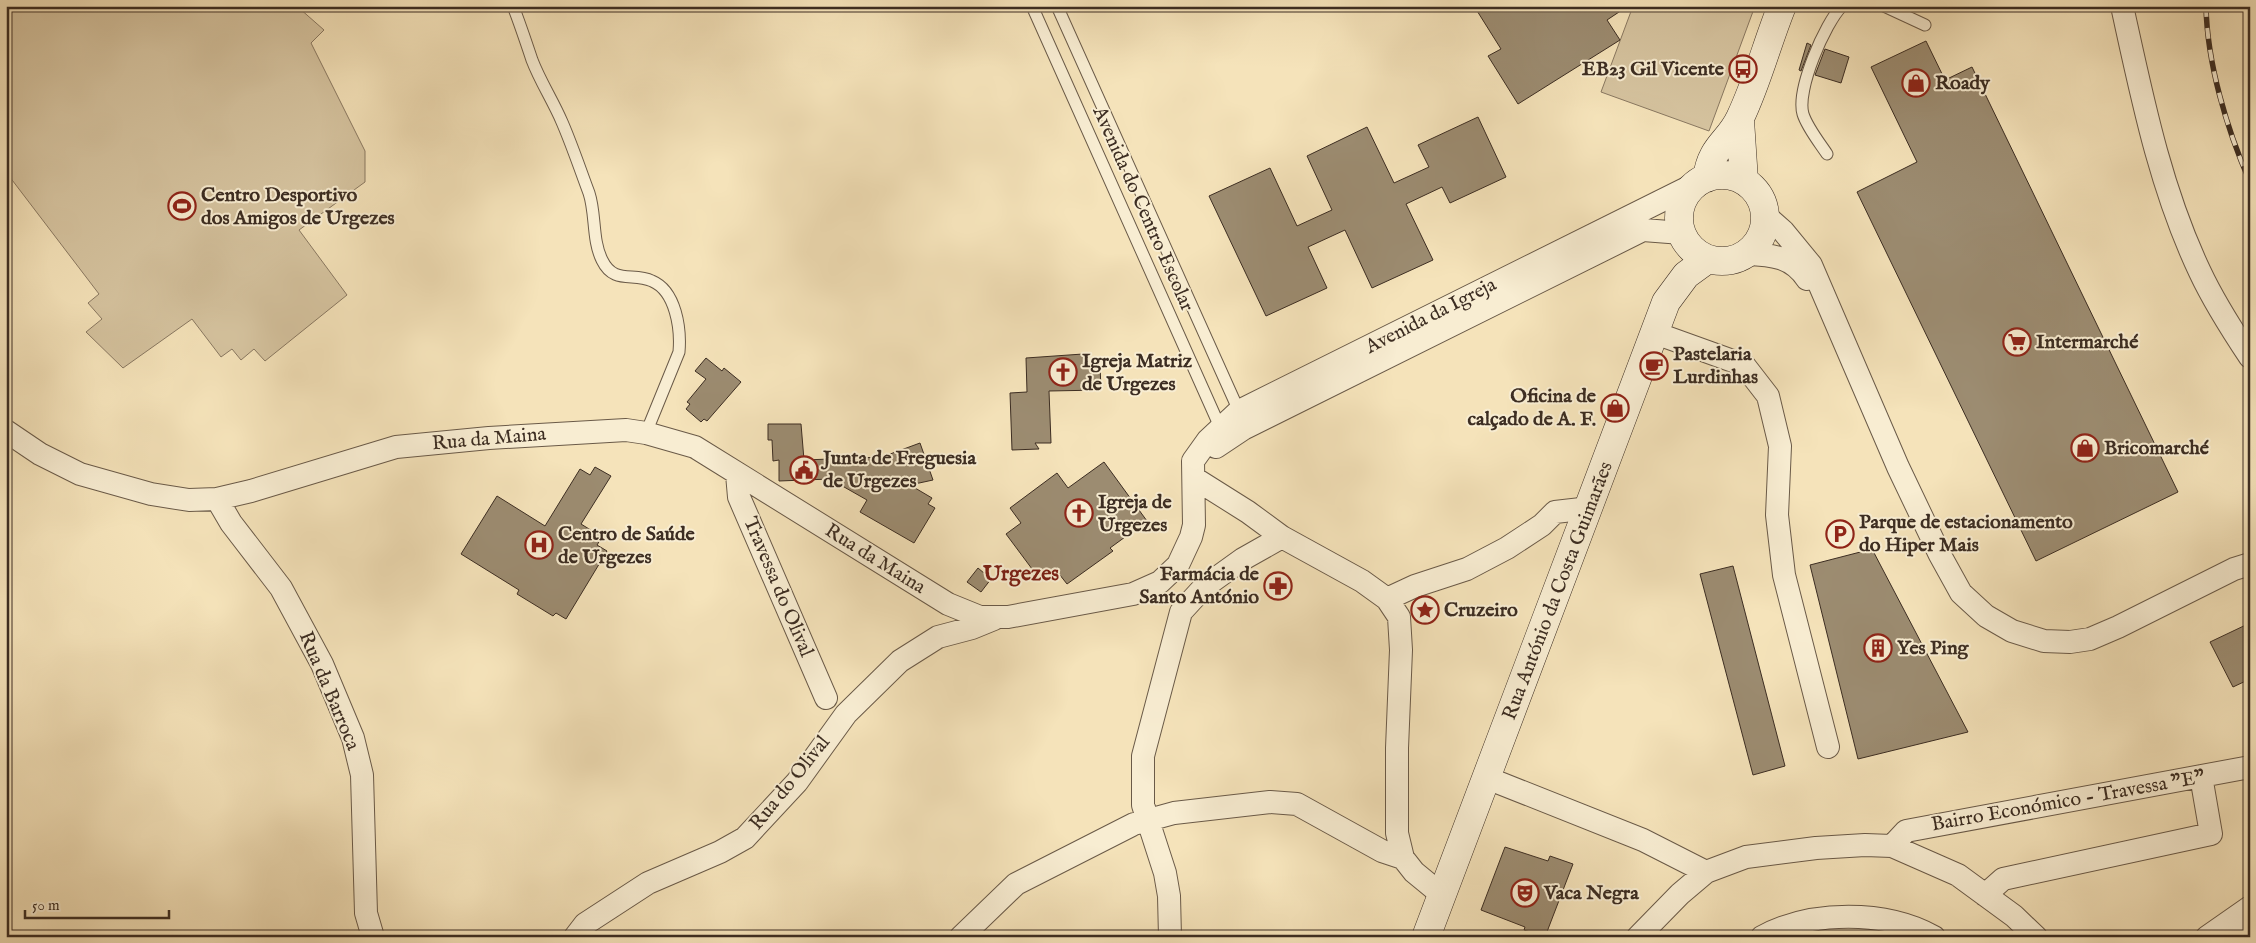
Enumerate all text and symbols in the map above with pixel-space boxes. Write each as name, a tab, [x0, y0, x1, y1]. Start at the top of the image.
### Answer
bus stop icon: EB23 Gil Vicente	[1728, 54, 1758, 84]
place label: EB23 Gil Vicente	[1582, 57, 1725, 82]
shop icon: Roady	[1901, 68, 1931, 98]
place label: Roady	[1935, 71, 1991, 96]
street label: Avenida do Centro Escolar	[1086, 102, 1200, 316]
place label: Centro Desportivo dos Amigos de Urgezes	[201, 183, 395, 231]
sports icon: Centro Desportivo dos Amigos de Urgezes	[167, 191, 197, 221]
street label: Avenida da Igreja	[1360, 272, 1501, 360]
supermarket icon: Intermarché	[2002, 327, 2032, 357]
place label: Intermarché	[2036, 330, 2139, 355]
place label: Pastelaria Lurdinhas	[1673, 342, 1758, 390]
place label: Igreja Matriz de Urgezes	[1082, 349, 1193, 397]
cafe icon: Pastelaria Lurdinhas	[1639, 351, 1669, 381]
church icon: Igreja Matriz de Urgezes	[1048, 357, 1078, 387]
place label: Oficina de calçado de A. F.	[1467, 384, 1597, 432]
shop icon: Oficina de calçado de A. F.	[1600, 393, 1630, 423]
street label: Rua da Maina	[431, 422, 547, 456]
shop icon: Bricomarché	[2070, 433, 2100, 463]
place label: Bricomarché	[2104, 436, 2210, 461]
place label: Junta de Freguesia de Urgezes	[820, 446, 976, 494]
public building icon: Junta de Freguesia de Urgezes	[789, 455, 819, 485]
street label: Rua António da Costa Guimarães	[1497, 458, 1619, 724]
place label: Igreja de Urgezes	[1097, 490, 1172, 538]
church icon: Igreja de Urgezes	[1064, 498, 1094, 528]
place label: Parque de estacionamento do Hiper Mais	[1859, 510, 2073, 558]
street label: Travessa do Olival	[737, 513, 819, 661]
street label: Rua da Maina	[820, 518, 930, 600]
parking icon: Parque de estacionamento do Hiper Mais	[1825, 519, 1855, 549]
place label: Centro de Saúde de Urgezes	[558, 522, 696, 570]
hospital icon: Centro de Saúde de Urgezes	[524, 530, 554, 560]
district label: Urgezes	[982, 560, 1059, 588]
place label: Farmácia de Santo António	[1139, 562, 1260, 610]
pharmacy icon: Farmácia de Santo António	[1263, 571, 1293, 601]
place icon: Cruzeiro	[1410, 595, 1440, 625]
place label: Cruzeiro	[1444, 598, 1518, 623]
street label: Rua da Barroca	[293, 628, 365, 755]
building icon: Yes Ping	[1863, 633, 1893, 663]
place label: Yes Ping	[1897, 636, 1970, 661]
street label: Rua do Olival	[744, 730, 836, 835]
street label: Bairro Económico - Travessa "E"	[1929, 765, 2207, 837]
theatre icon: Vaca Negra	[1510, 878, 1540, 908]
place label: Vaca Negra	[1543, 881, 1639, 906]
scale bar	[25, 888, 169, 920]
text: 50 m	[32, 896, 60, 915]

